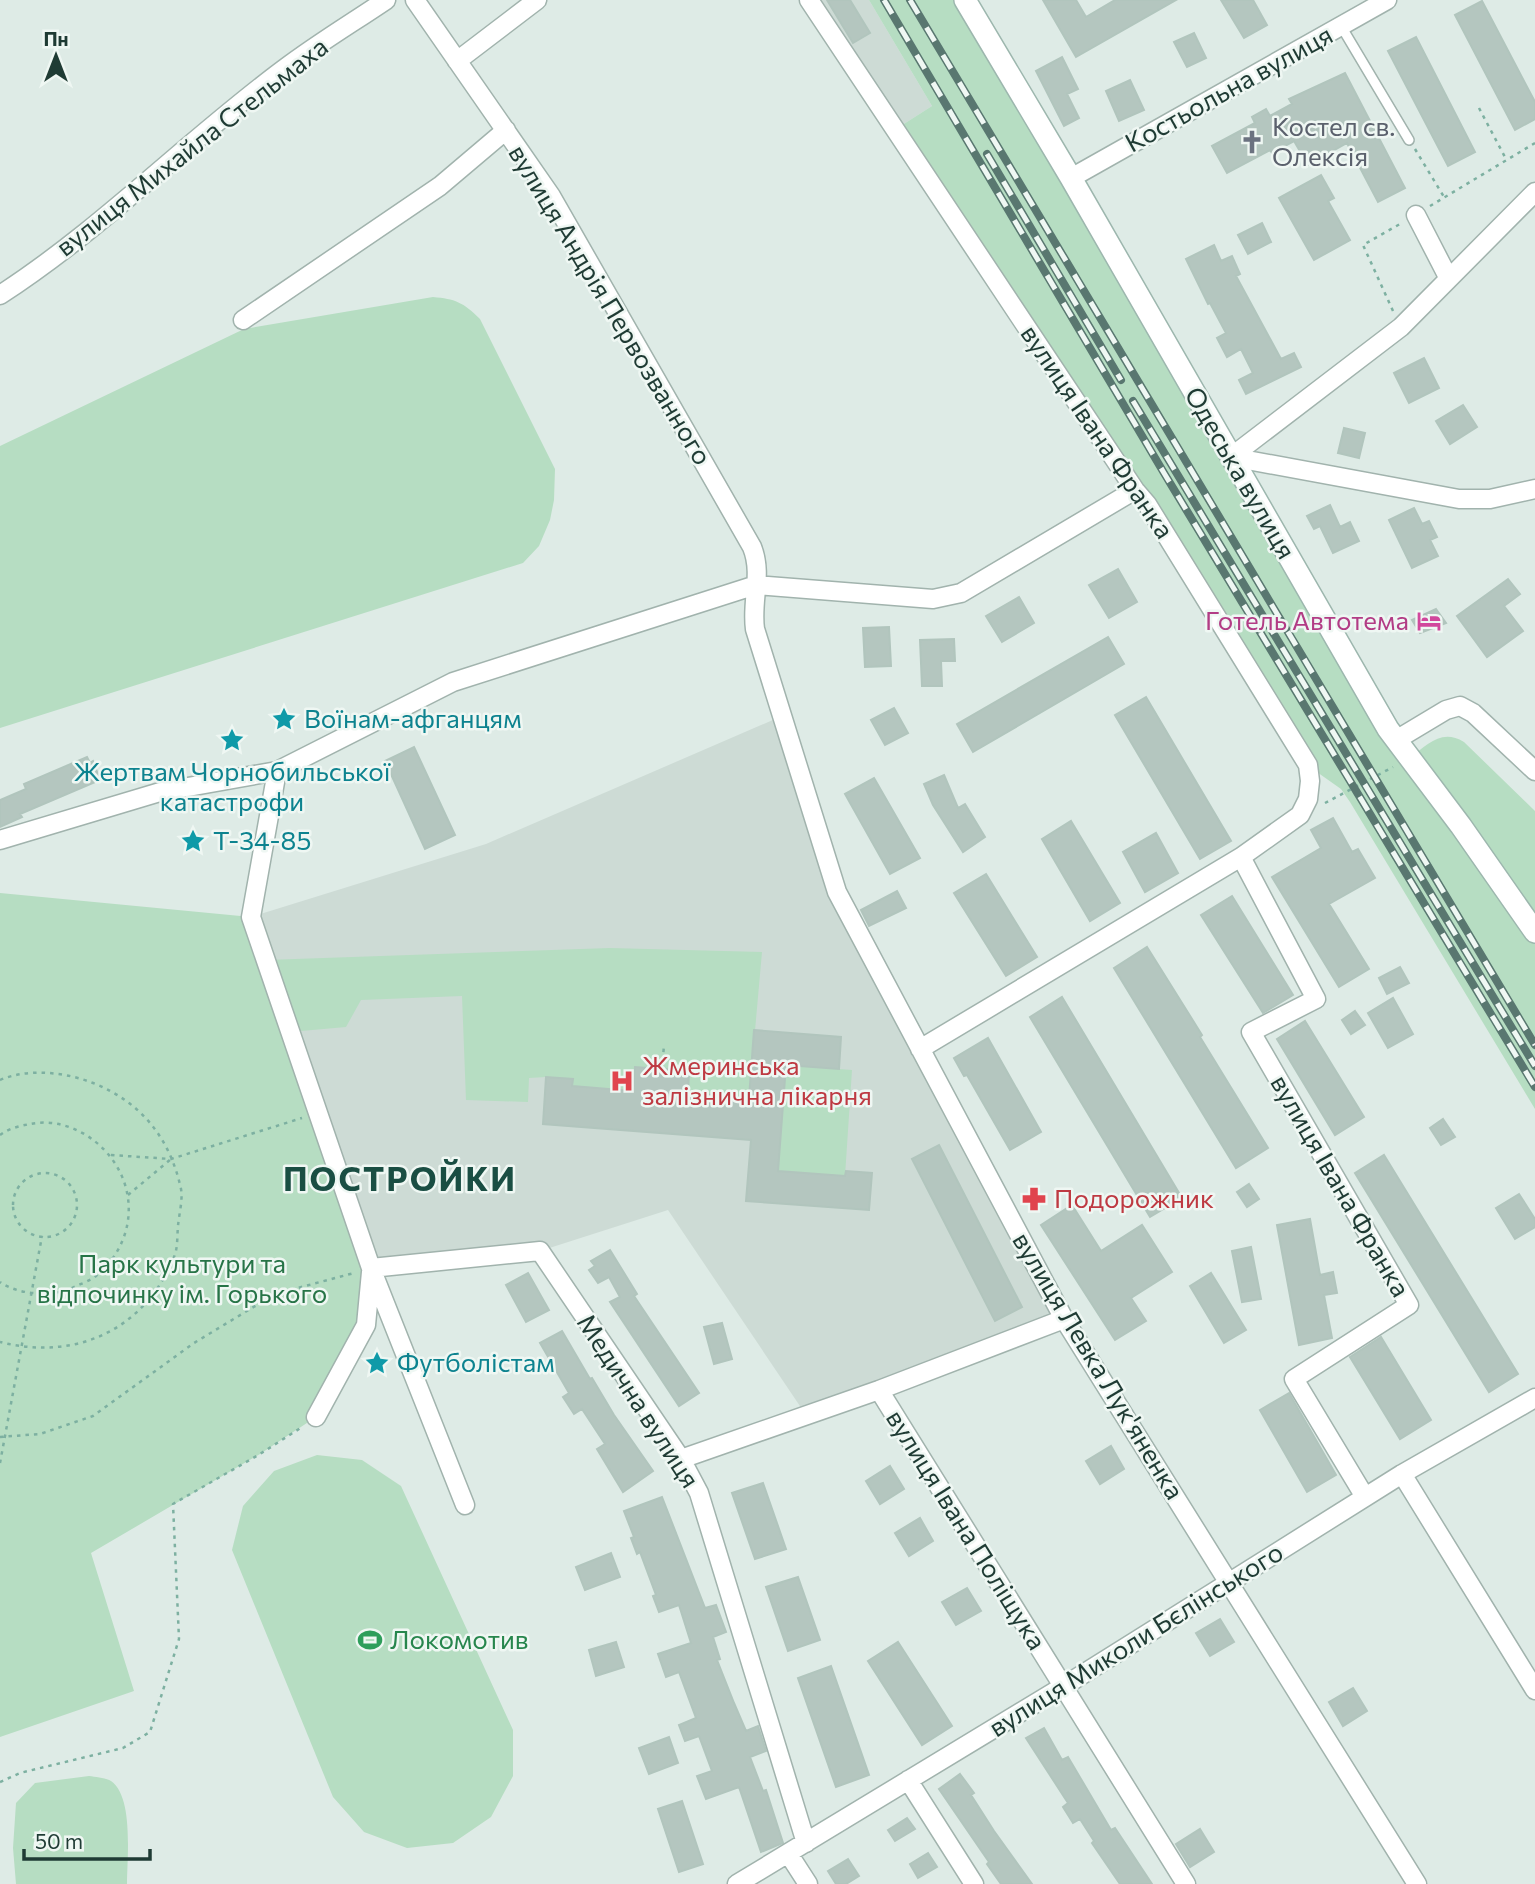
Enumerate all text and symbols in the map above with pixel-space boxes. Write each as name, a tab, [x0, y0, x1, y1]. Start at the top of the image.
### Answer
street label: Костьольна вулиця	[1119, 18, 1337, 158]
north arrow	[21, 21, 91, 91]
text: Пн	[43, 27, 69, 50]
street label: вулиця Михайла Стельмаха	[49, 30, 333, 262]
place label: Костел св. Олексія	[1272, 110, 1395, 171]
church icon: Костел св. Олексія	[1238, 128, 1266, 156]
street label: вулиця Андрія Первозванного	[503, 139, 719, 470]
street label: вулиця Івана Франка	[1015, 318, 1181, 544]
street label: Одеська вулиця	[1180, 381, 1303, 564]
place label: Готель Автотема	[1205, 604, 1409, 635]
hotel icon: Готель Автотема	[1415, 607, 1443, 635]
place label: Воїнам-афганцям	[304, 702, 522, 733]
place icon: Воїнам-афганцям	[270, 705, 298, 733]
place icon: Жертвам Чорнобильської катастрофи	[218, 726, 246, 754]
place label: Жертвам Чорнобильської катастрофи	[73, 755, 391, 816]
place label: Т-34-85	[213, 824, 311, 855]
place icon: Т-34-85	[179, 827, 207, 855]
place label: Жмеринська залізнична лікарня	[642, 1049, 872, 1110]
hospital icon: Жмеринська залізнична лікарня	[608, 1067, 636, 1095]
street label: вулиця Івана Франка	[1265, 1069, 1417, 1302]
district label: ПОСТРОЙКИ	[283, 1157, 517, 1198]
place label: Подорожник	[1054, 1182, 1214, 1213]
pharmacy icon: Подорожник	[1020, 1185, 1048, 1213]
street label: вулиця Левка Лук'яненка	[1007, 1226, 1191, 1504]
park label: Парк культури та відпочинку ім. Горького	[37, 1247, 327, 1308]
street label: Медична вулиця	[572, 1308, 707, 1493]
place label: Футболістам	[397, 1346, 555, 1377]
place icon: Футболістам	[363, 1349, 391, 1377]
street label: вулиця Івана Поліщука	[881, 1404, 1054, 1655]
street label: вулиця Миколи Бєлінського	[982, 1535, 1288, 1742]
place label: Локомотив	[390, 1623, 529, 1654]
sports icon: Локомотив	[356, 1626, 384, 1654]
scale bar	[24, 1818, 150, 1862]
text: 50 m	[35, 1828, 83, 1853]

